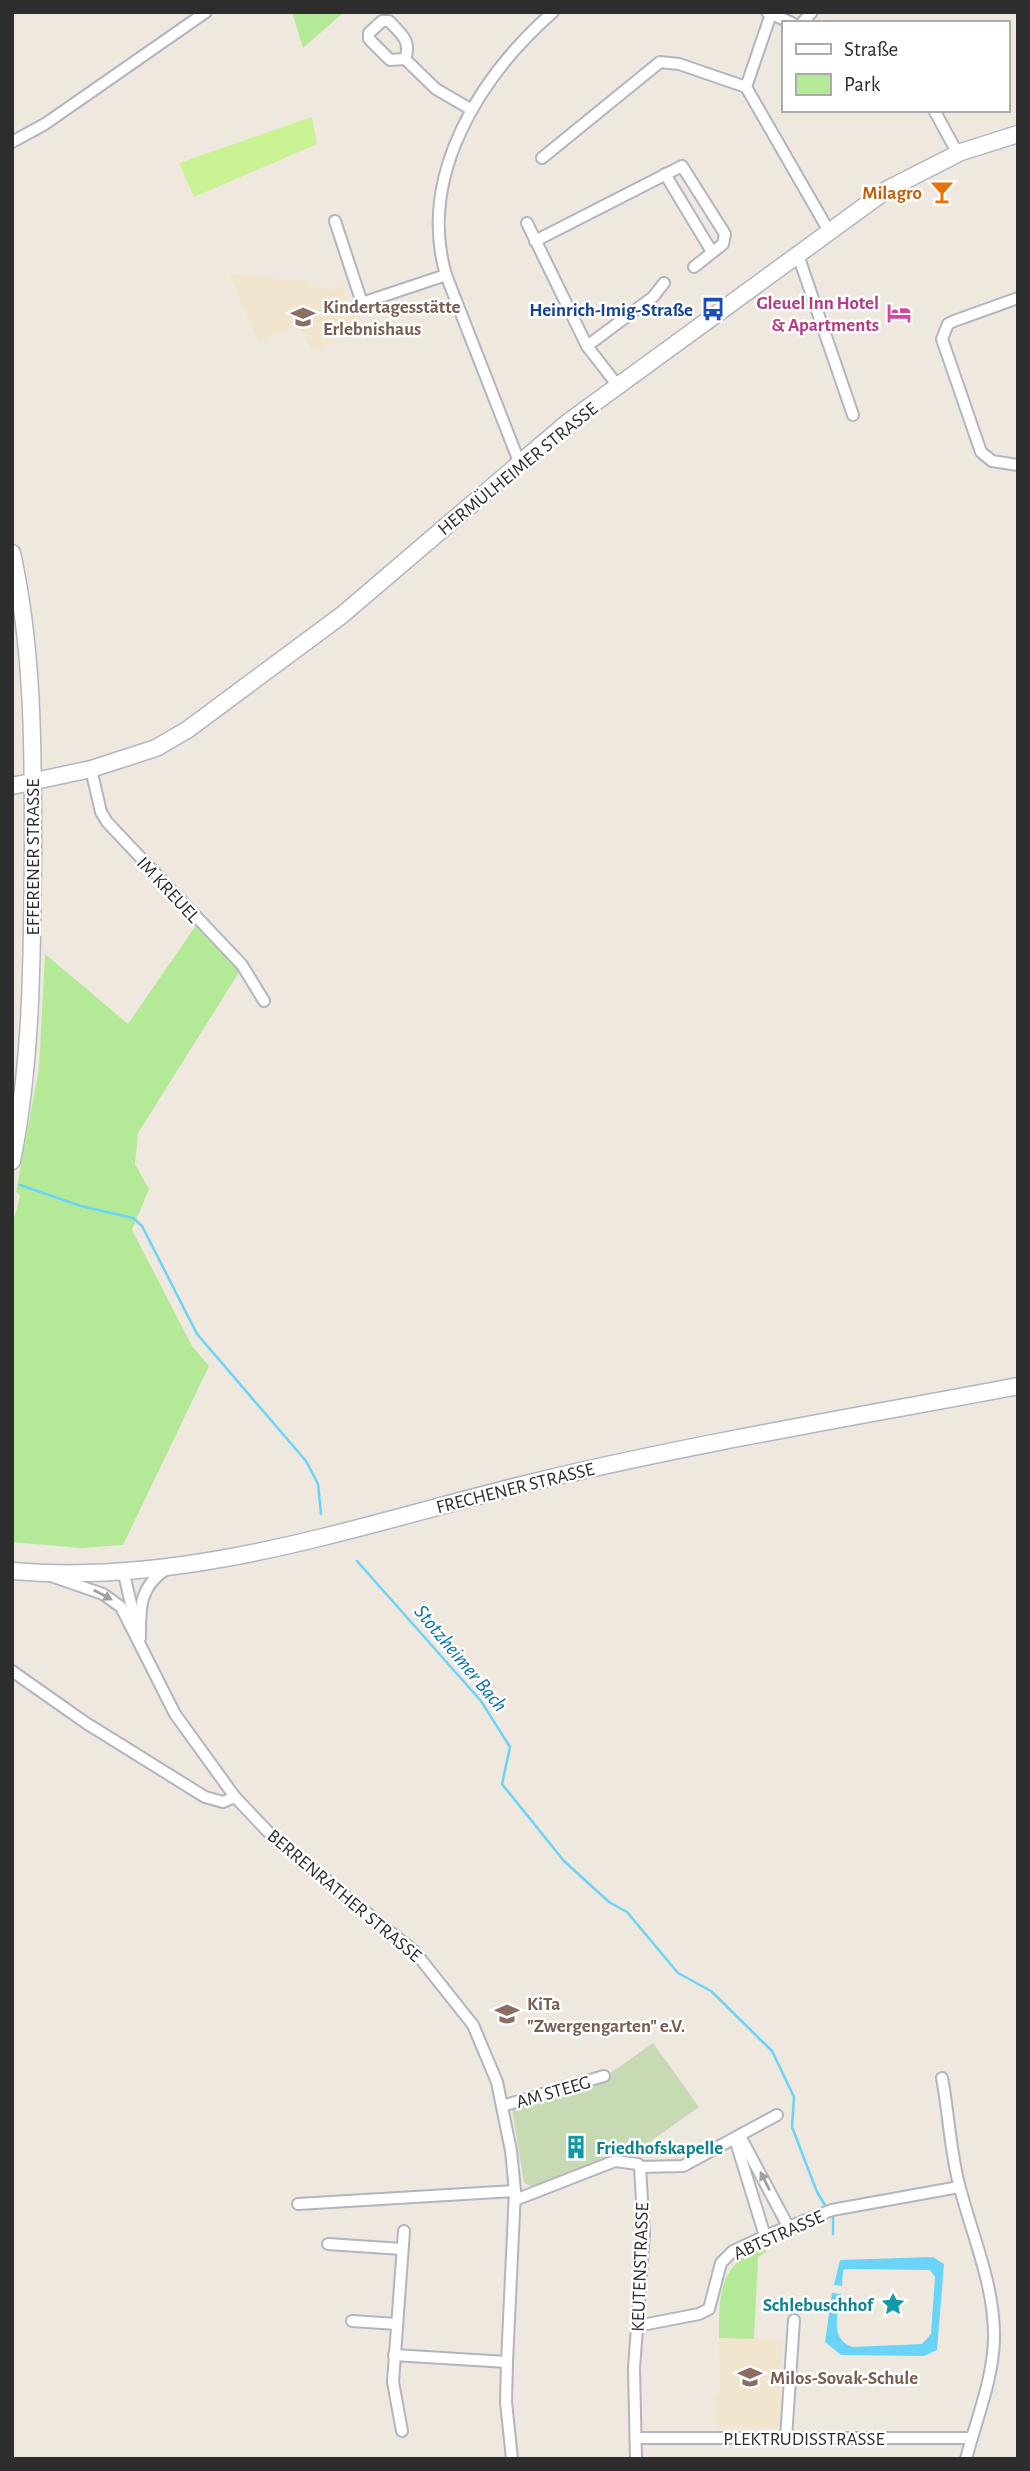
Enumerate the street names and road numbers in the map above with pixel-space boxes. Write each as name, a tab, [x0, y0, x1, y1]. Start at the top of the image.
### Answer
street label: HERMÜLHEIMER STRASSE	[434, 398, 601, 539]
street label: EFFERENER STRASSE	[24, 779, 43, 935]
street label: IM KREUEL	[133, 853, 203, 927]
street label: FRECHENER STRASSE	[434, 1460, 596, 1517]
street label: BERRENRATHER STRASSE	[263, 1826, 425, 1966]
street label: AM STEEG	[514, 2073, 593, 2112]
street label: KEUTENSTRASSE	[629, 2202, 652, 2332]
street label: ABTSTRASSE	[731, 2207, 827, 2264]
street label: PLEKTRUDISSTRASSE	[723, 2430, 885, 2449]

